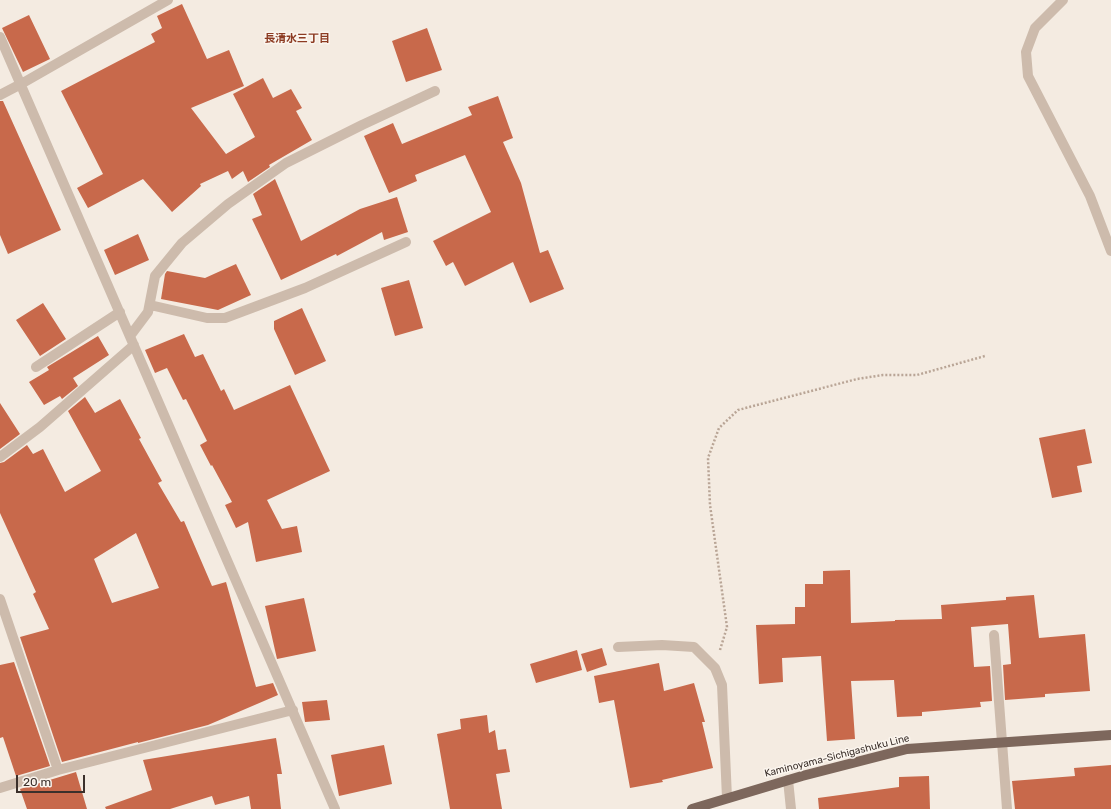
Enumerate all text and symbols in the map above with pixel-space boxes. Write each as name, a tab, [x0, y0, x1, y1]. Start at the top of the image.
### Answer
district label: 長清水三丁目	[264, 32, 330, 46]
street label: Kaminoyama-Sichigashuku Line	[763, 732, 911, 780]
scale bar	[18, 767, 87, 793]
text: 20 m	[23, 775, 51, 789]

